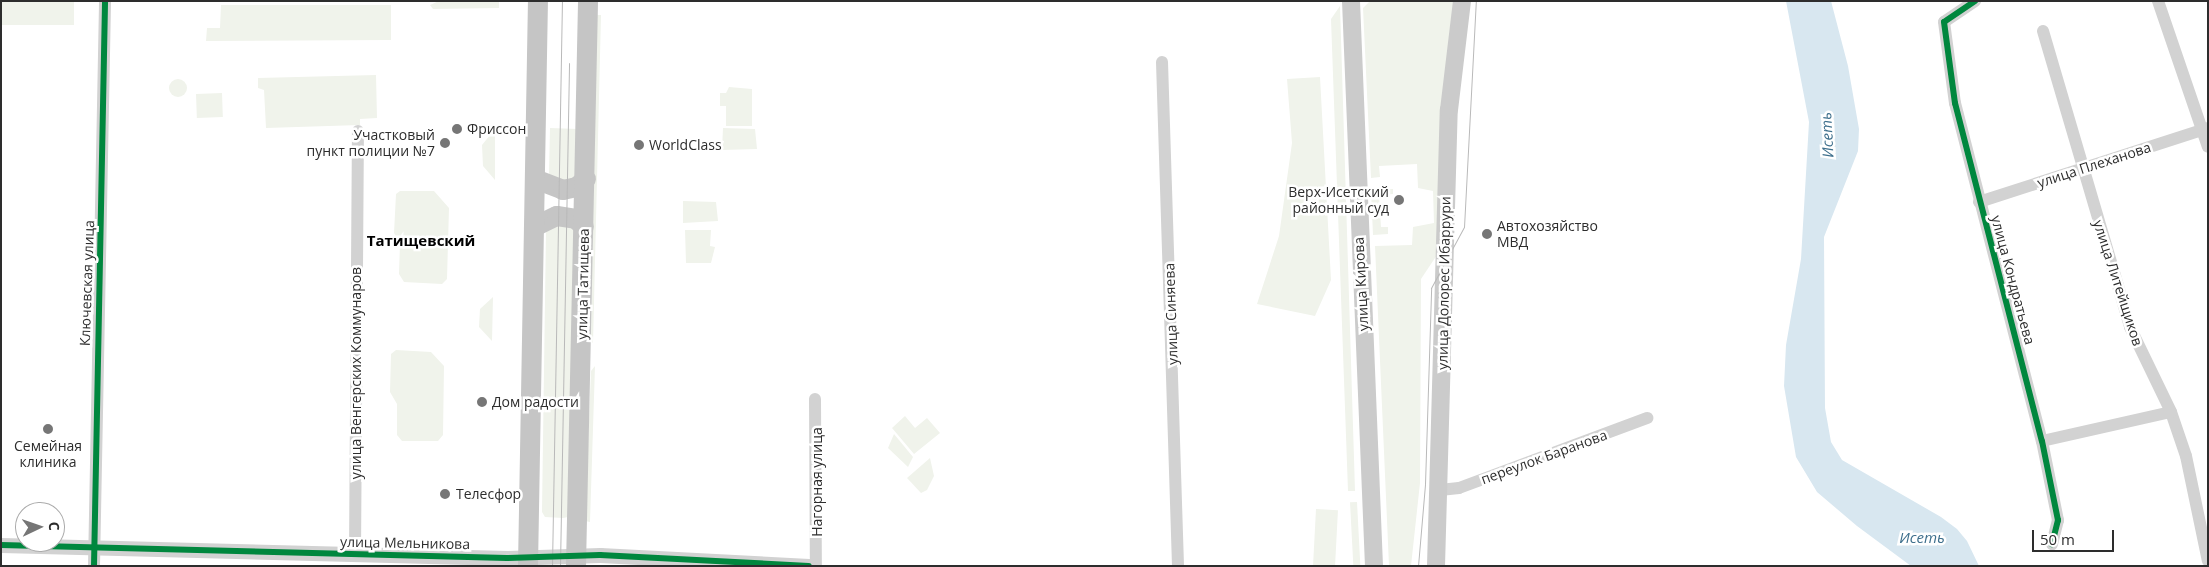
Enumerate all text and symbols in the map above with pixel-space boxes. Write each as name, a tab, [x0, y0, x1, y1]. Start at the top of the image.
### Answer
water label: Исеть	[1817, 112, 1837, 158]
place label: Фриссон	[467, 121, 526, 137]
marker: Фриссон	[451, 123, 463, 135]
place label: Участковый пункт полиции №7	[307, 127, 435, 160]
marker: Участковый пункт полиции №7	[439, 137, 451, 149]
place label: WorldClass	[649, 137, 722, 153]
marker: WorldClass	[633, 139, 645, 151]
street label: улица Плеханова	[2035, 139, 2153, 191]
place label: Верх-Исетский районный суд	[1288, 184, 1389, 216]
marker: Верх-Исетский районный суд	[1393, 194, 1405, 206]
street label: улица Долорес Ибаррури	[1434, 196, 1454, 370]
street label: улица Кондратьева	[1988, 214, 2038, 346]
place label: Автохозяйство МВД	[1497, 218, 1598, 250]
street label: улица Литейщиков	[2090, 218, 2146, 348]
street label: Ключевская улица	[76, 220, 98, 346]
street label: улица Татищева	[574, 228, 592, 340]
marker: Автохозяйство МВД	[1481, 228, 1493, 240]
district label: Татищевский	[367, 232, 475, 250]
street label: улица Кирова	[1350, 236, 1372, 332]
street label: улица Синяева	[1161, 263, 1181, 365]
street label: улица Венгерских Коммунаров	[348, 267, 364, 479]
place label: Дом радости	[492, 394, 579, 410]
marker: Дом радости	[476, 396, 488, 408]
marker: Семейная клиника	[41, 422, 55, 436]
street label: переулок Баранова	[1479, 426, 1609, 488]
street label: Нагорная улица	[809, 427, 825, 537]
place label: Семейная клиника	[14, 438, 82, 471]
place label: Телесфор	[456, 486, 521, 502]
marker: Телесфор	[438, 487, 452, 501]
north arrow	[15, 502, 65, 552]
scale bar	[2034, 520, 2116, 552]
text: С	[45, 521, 64, 531]
water label: Исеть	[1899, 529, 1945, 547]
text: 50 m	[2040, 529, 2075, 549]
street label: улица Мельникова	[340, 533, 470, 553]

